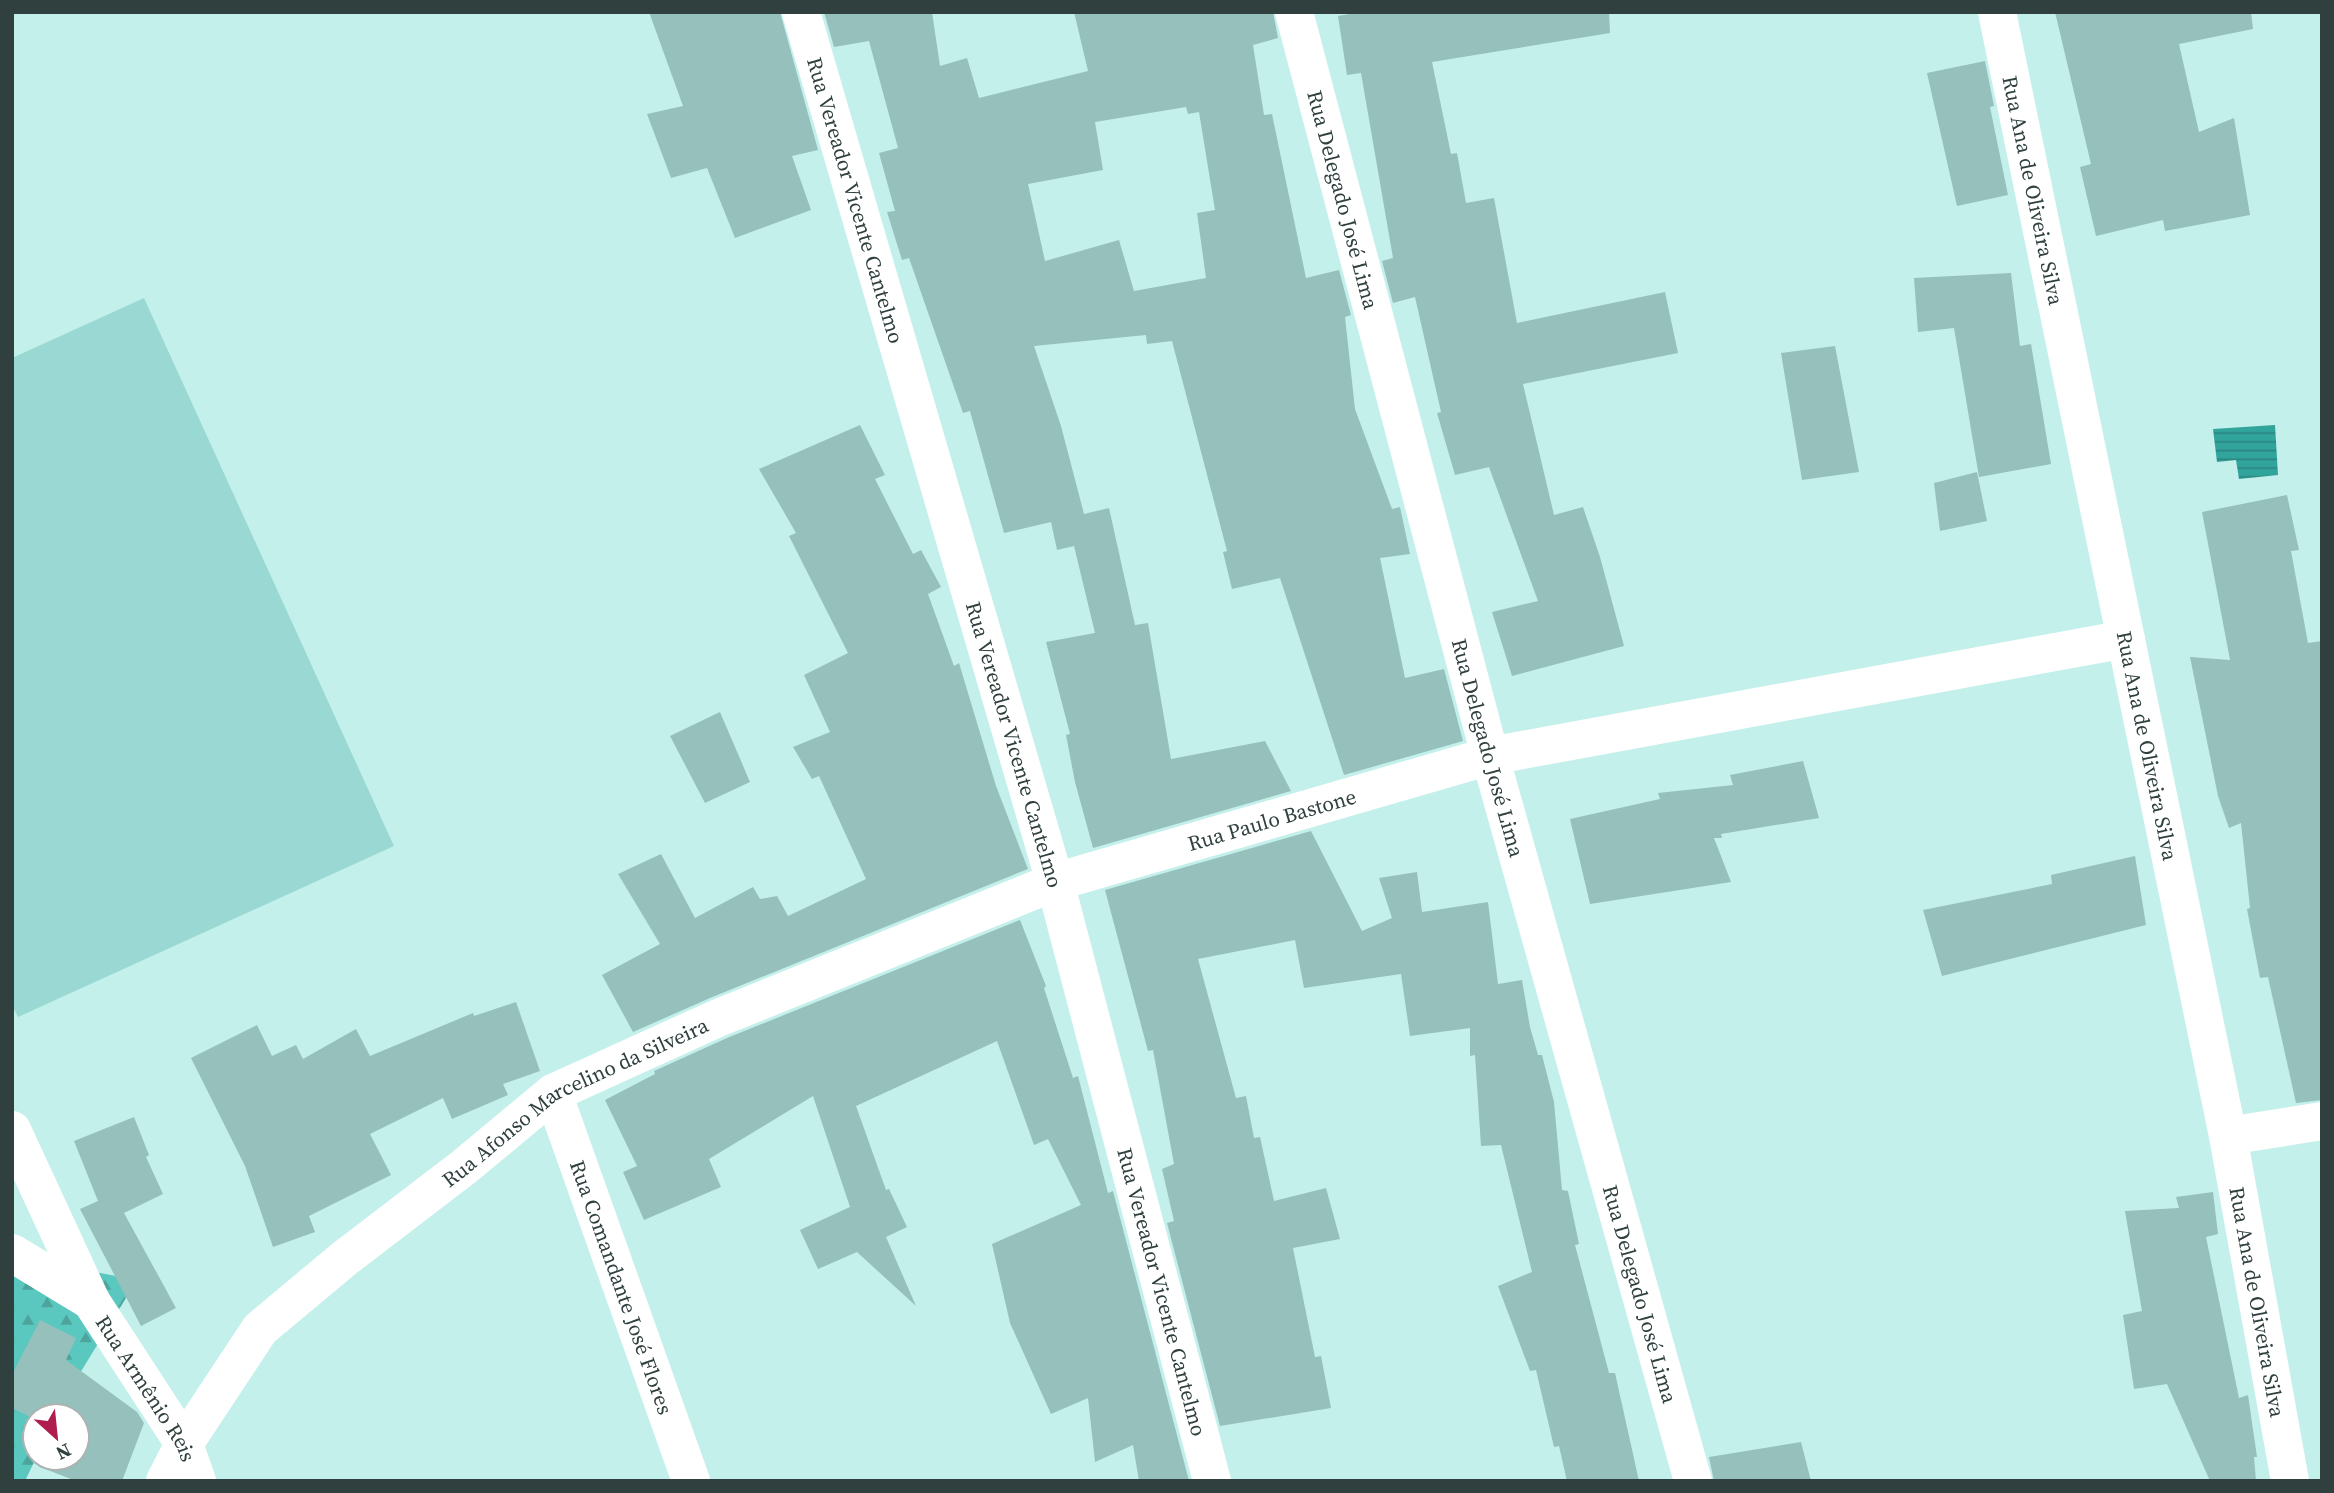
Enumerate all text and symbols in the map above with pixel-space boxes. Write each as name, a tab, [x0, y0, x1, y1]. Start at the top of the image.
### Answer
street label: Rua Vereador Vicente Cantelmo	[800, 54, 911, 347]
street label: Rua Ana de Oliveira Silva	[1996, 73, 2071, 308]
street label: Rua Delegado José Lima	[1301, 87, 1386, 313]
street label: Rua Vereador Vicente Cantelmo	[959, 598, 1070, 891]
street label: Rua Ana de Oliveira Silva	[2110, 628, 2186, 863]
street label: Rua Delegado José Lima	[1445, 635, 1532, 861]
street label: Rua Paulo Bastone	[1184, 781, 1359, 857]
street label: Rua Afonso Marcelino da Silveira	[436, 1010, 713, 1194]
street label: Rua Vereador Vicente Cantelmo	[1111, 1145, 1214, 1439]
street label: Rua Comandante José Flores	[563, 1156, 681, 1418]
street label: Rua Delegado José Lima	[1596, 1181, 1685, 1407]
street label: Rua Ana de Oliveira Silva	[2223, 1184, 2293, 1420]
street label: Rua Armênio Reis	[89, 1309, 203, 1465]
north arrow	[21, 1402, 91, 1472]
text: N	[52, 1437, 76, 1467]

